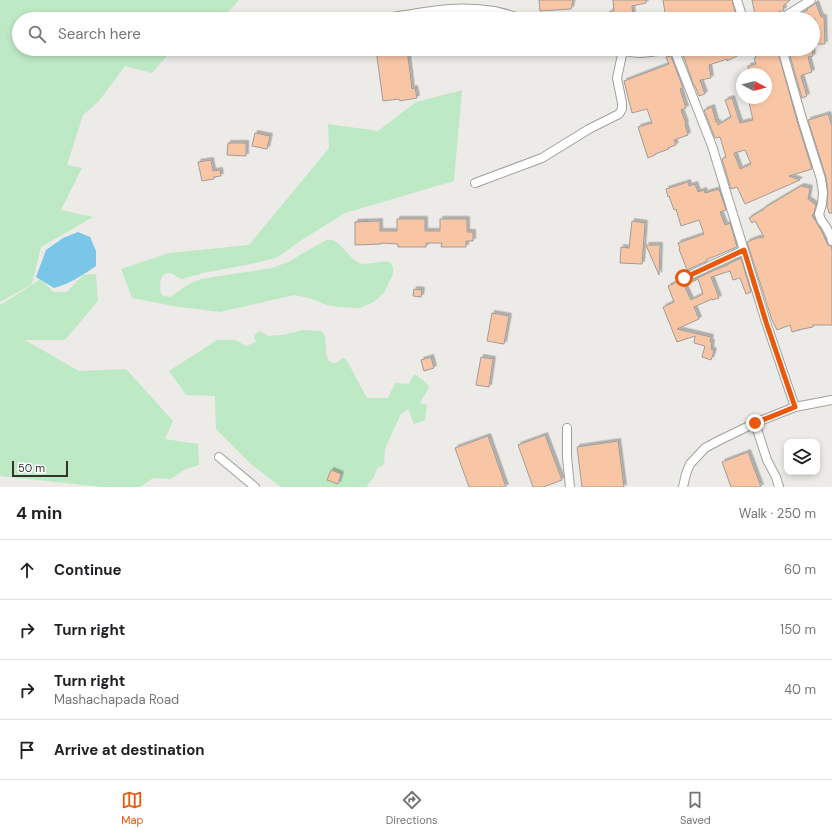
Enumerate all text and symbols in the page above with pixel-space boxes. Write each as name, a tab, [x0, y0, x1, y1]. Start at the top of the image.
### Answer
search box	[12, 12, 820, 56]
icon: search	[26, 23, 48, 45]
text: Search here	[58, 24, 141, 44]
north arrow	[736, 68, 772, 104]
route start	[675, 269, 693, 287]
route end	[746, 414, 764, 432]
map controls	[784, 439, 820, 475]
button: layers	[784, 439, 820, 475]
scale bar	[12, 459, 68, 478]
text: 50 m	[18, 461, 45, 475]
text: 4 min	[16, 502, 62, 524]
text: Walk · 250 m	[739, 505, 816, 522]
icon: ahead	[16, 559, 38, 581]
text: Continue	[54, 560, 122, 580]
text: 60 m	[784, 561, 816, 578]
icon: right	[16, 619, 38, 641]
text: Turn right	[54, 620, 125, 640]
text: 150 m	[780, 621, 816, 638]
text: Turn right	[54, 671, 125, 691]
icon: right	[16, 679, 38, 701]
text: 40 m	[784, 681, 816, 698]
text: Mashachapada Road	[54, 691, 179, 708]
icon: arrive	[16, 739, 38, 761]
text: Arrive at destination	[54, 740, 205, 760]
tab: Map	[121, 789, 143, 827]
tab: Directions	[386, 789, 438, 827]
tab: Saved	[680, 789, 711, 827]

